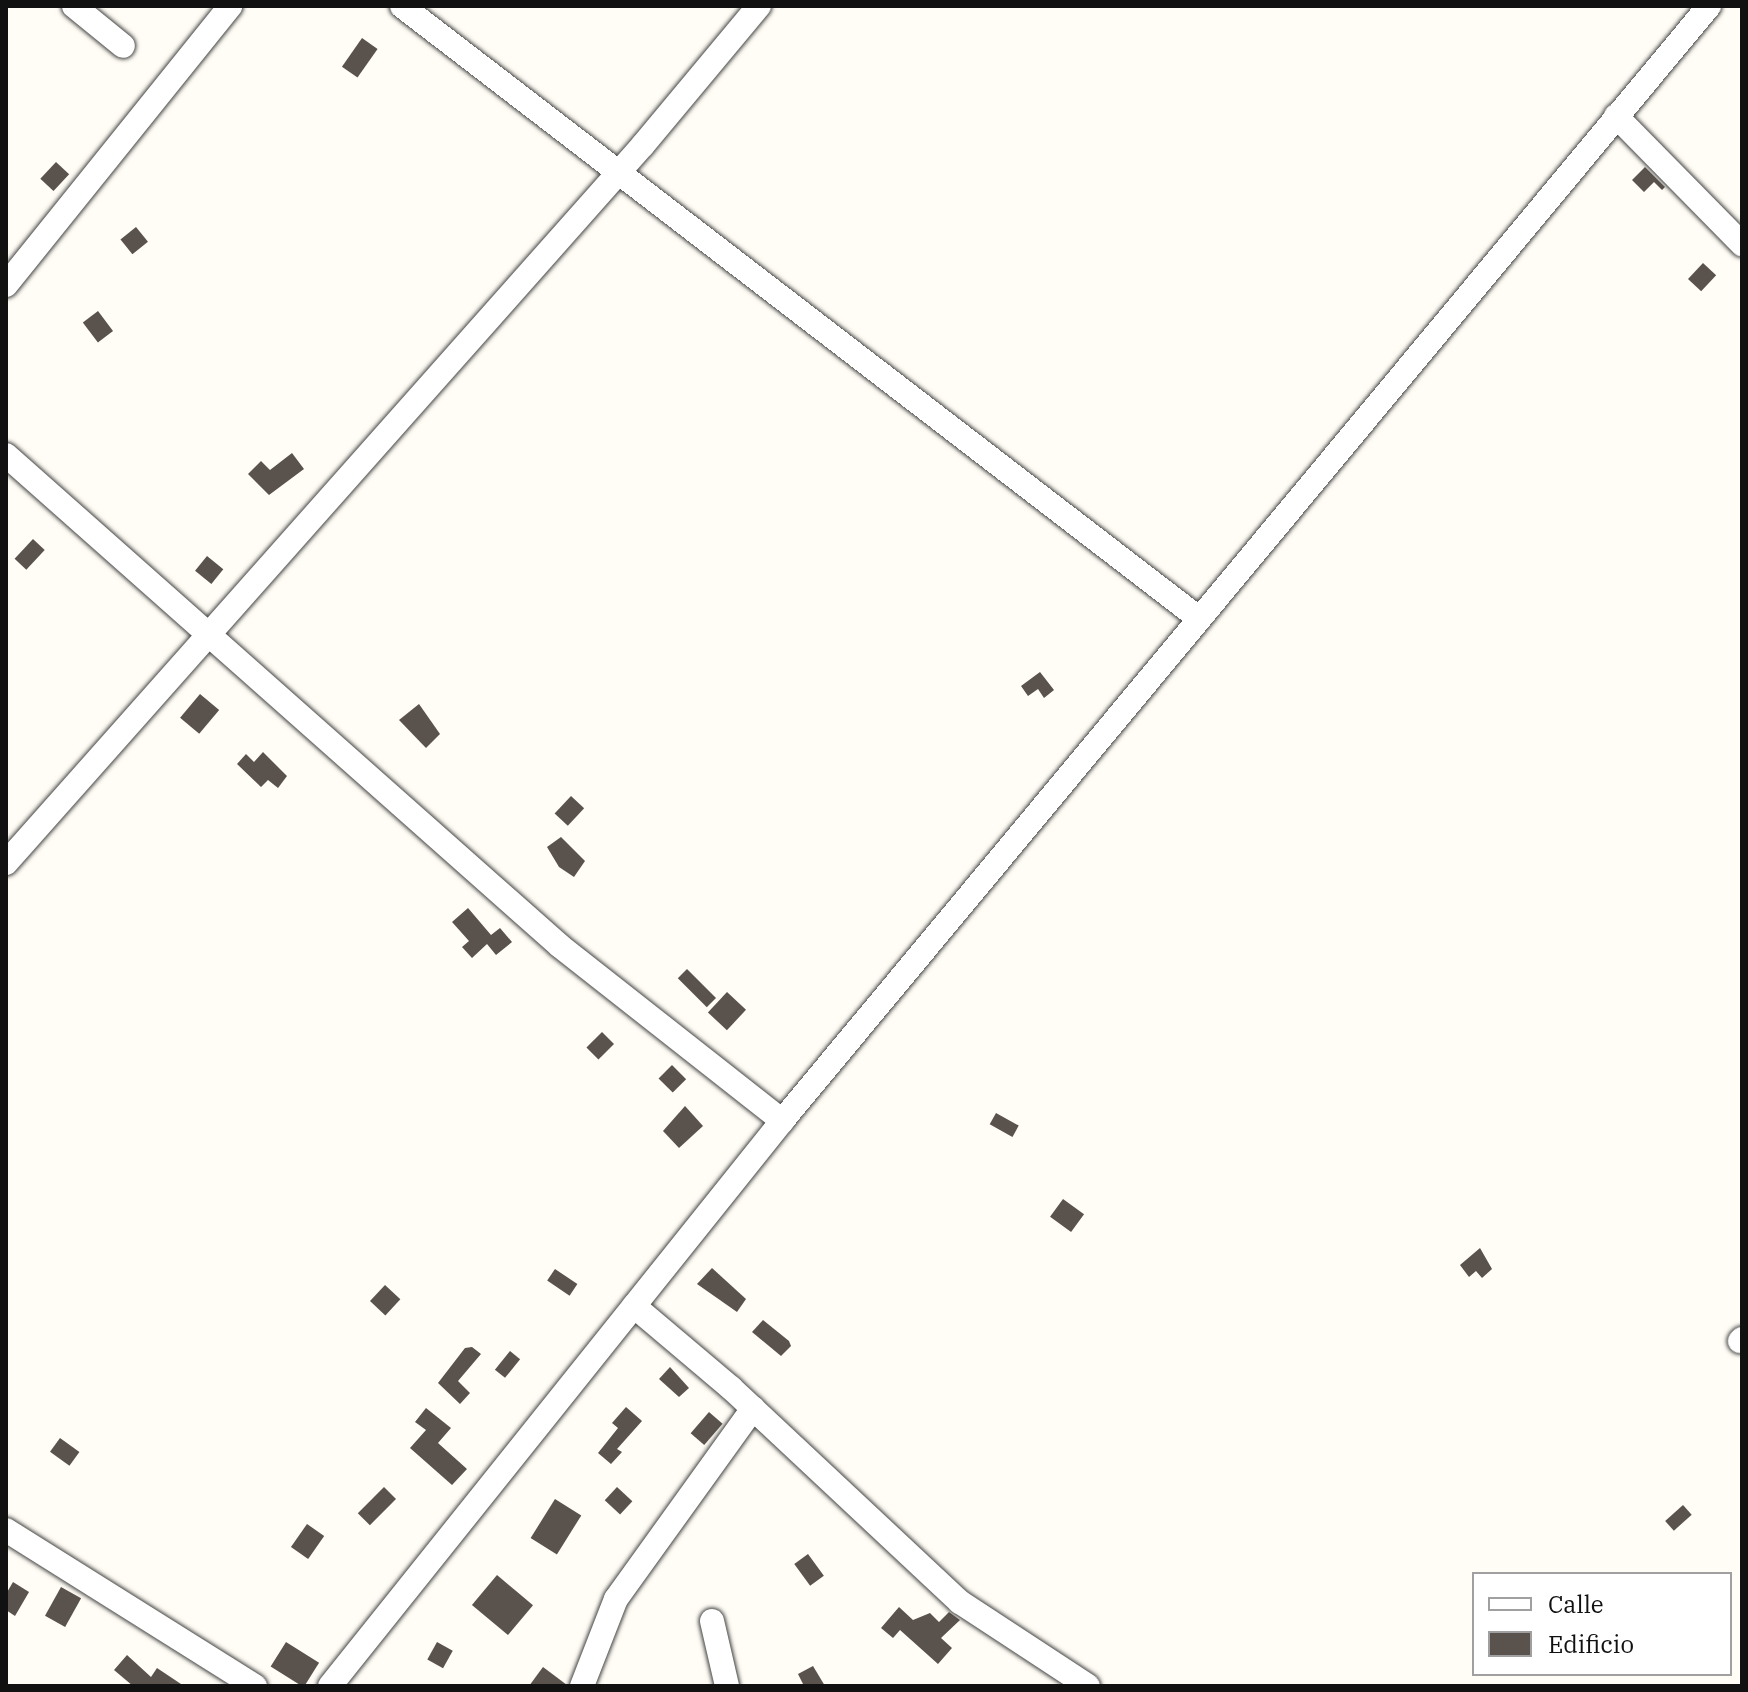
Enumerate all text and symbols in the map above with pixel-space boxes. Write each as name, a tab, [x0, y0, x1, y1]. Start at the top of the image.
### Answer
legend	[1472, 1572, 1732, 1676]
text: Calle	[1548, 1588, 1604, 1620]
text: Edificio	[1548, 1628, 1634, 1660]

